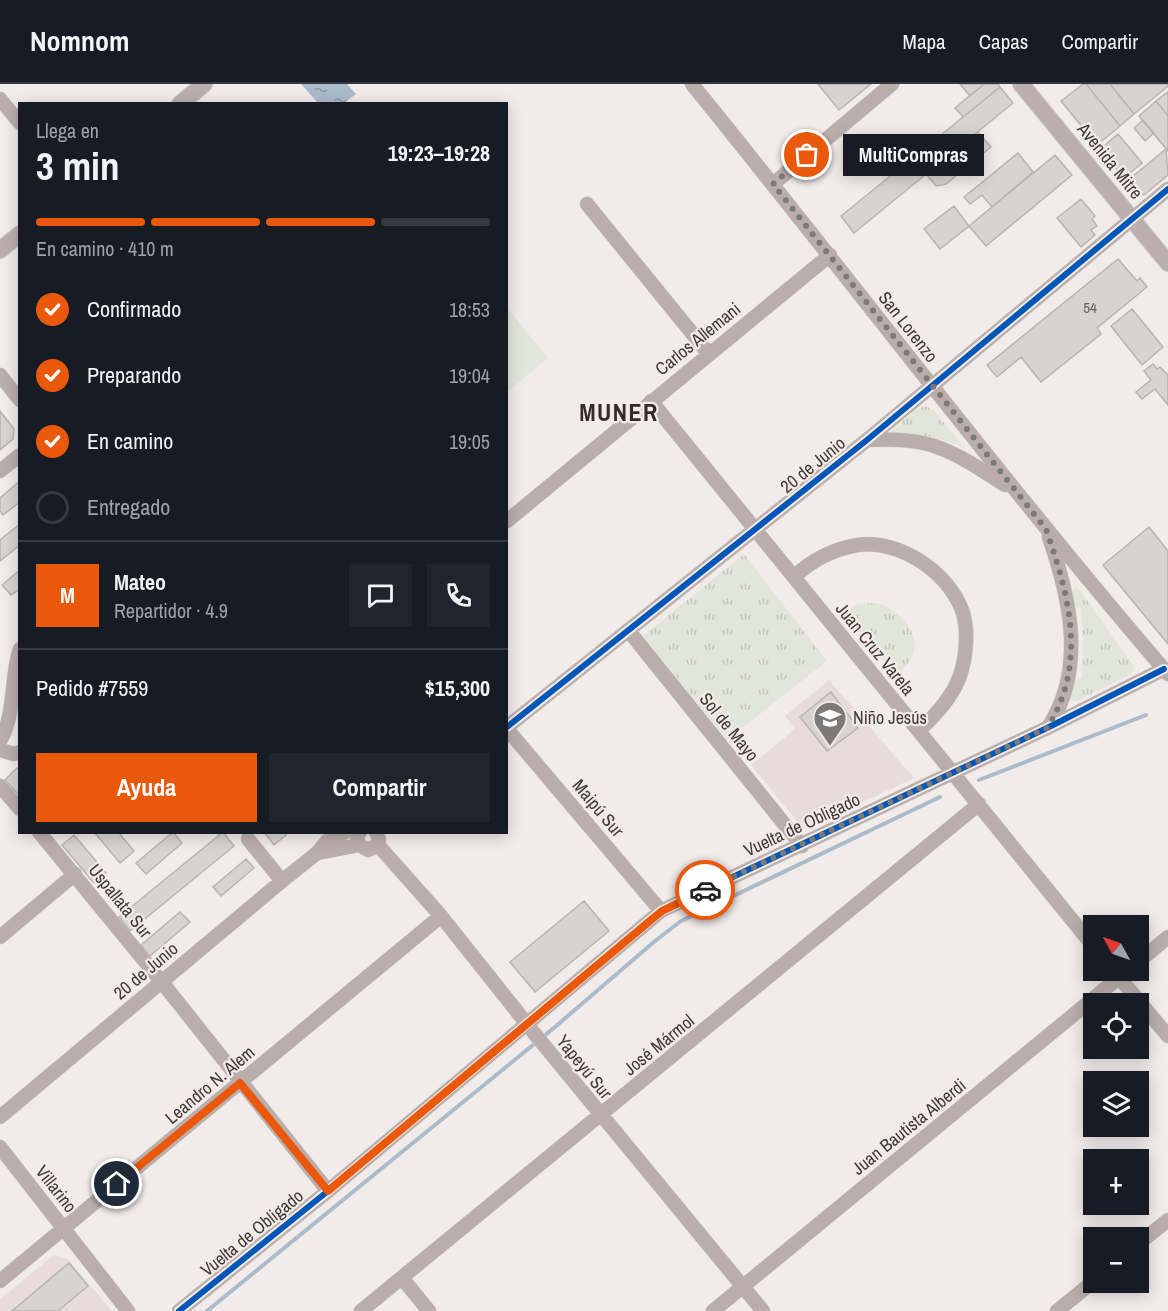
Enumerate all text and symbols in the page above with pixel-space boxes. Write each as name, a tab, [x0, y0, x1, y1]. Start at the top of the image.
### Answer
text: Nomnom	[30, 22, 130, 60]
text: Mapa	[903, 27, 946, 56]
text: Capas	[979, 27, 1028, 56]
text: Compartir	[1061, 27, 1138, 56]
street label: Avenida Mitre	[1071, 116, 1149, 204]
text: Llega en	[36, 117, 99, 144]
pin	[781, 129, 832, 180]
callout: MultiCompras	[843, 134, 984, 176]
text: 19:23–19:28	[388, 138, 490, 168]
icon: bag	[790, 138, 823, 171]
text: 3 min	[36, 140, 120, 192]
text: MultiCompras	[859, 141, 968, 168]
text: En camino · 410 m	[36, 235, 174, 262]
street label: San Lorenzo	[873, 286, 944, 367]
icon: check	[36, 293, 69, 326]
text: Confirmado	[87, 294, 181, 324]
text: 18:53	[449, 296, 490, 323]
street label: Carlos Allemani	[650, 296, 746, 381]
house number: 54	[1083, 297, 1097, 318]
icon: check	[36, 359, 69, 392]
text: Preparando	[87, 360, 181, 390]
text: 19:04	[449, 362, 490, 389]
district label: MUNER	[579, 396, 659, 428]
icon: check	[36, 425, 69, 458]
text: En camino	[87, 426, 173, 456]
text: 19:05	[449, 428, 490, 455]
street label: 20 de Junio	[775, 431, 851, 499]
text: Entregado	[87, 492, 170, 522]
button: chat	[349, 564, 412, 627]
button: phone	[427, 564, 490, 627]
text: Mateo	[114, 567, 166, 597]
text: M	[60, 580, 75, 610]
text: Repartidor · 4.9	[114, 597, 228, 624]
street label: Juan Cruz Varela	[830, 597, 921, 700]
text: Pedido #7559	[36, 673, 148, 703]
text: $15,300	[425, 673, 490, 703]
street label: Sol de Mayo	[694, 687, 765, 766]
school or university icon: Niño Jesús	[812, 700, 848, 747]
place label: Niño Jesús	[853, 705, 927, 730]
button: Ayuda	[36, 753, 257, 822]
button: Compartir	[269, 753, 490, 822]
street label: Maipú Sur	[567, 774, 630, 842]
street label: Vuelta de Obligado	[739, 787, 864, 862]
street label: Uspallata Sur	[83, 858, 158, 943]
courier	[675, 860, 735, 920]
icon: car	[689, 874, 722, 907]
north arrow	[1083, 915, 1149, 981]
map controls	[1083, 915, 1149, 1293]
street label: 20 de Junio	[108, 936, 183, 1005]
button: locate	[1083, 993, 1149, 1059]
street label: José Mármol	[618, 1008, 699, 1081]
street label: Yapeyú Sur	[551, 1029, 618, 1104]
street label: Leandro N. Alem	[160, 1040, 260, 1130]
button: layers	[1083, 1071, 1149, 1137]
street label: Juan Bautista Alberdi	[846, 1073, 971, 1180]
button: +	[1083, 1149, 1149, 1215]
pin	[91, 1158, 142, 1209]
street label: Villarino	[30, 1160, 83, 1218]
icon: home	[100, 1167, 133, 1200]
street label: Vuelta de Obligado	[195, 1183, 308, 1282]
button: −	[1083, 1227, 1149, 1293]

